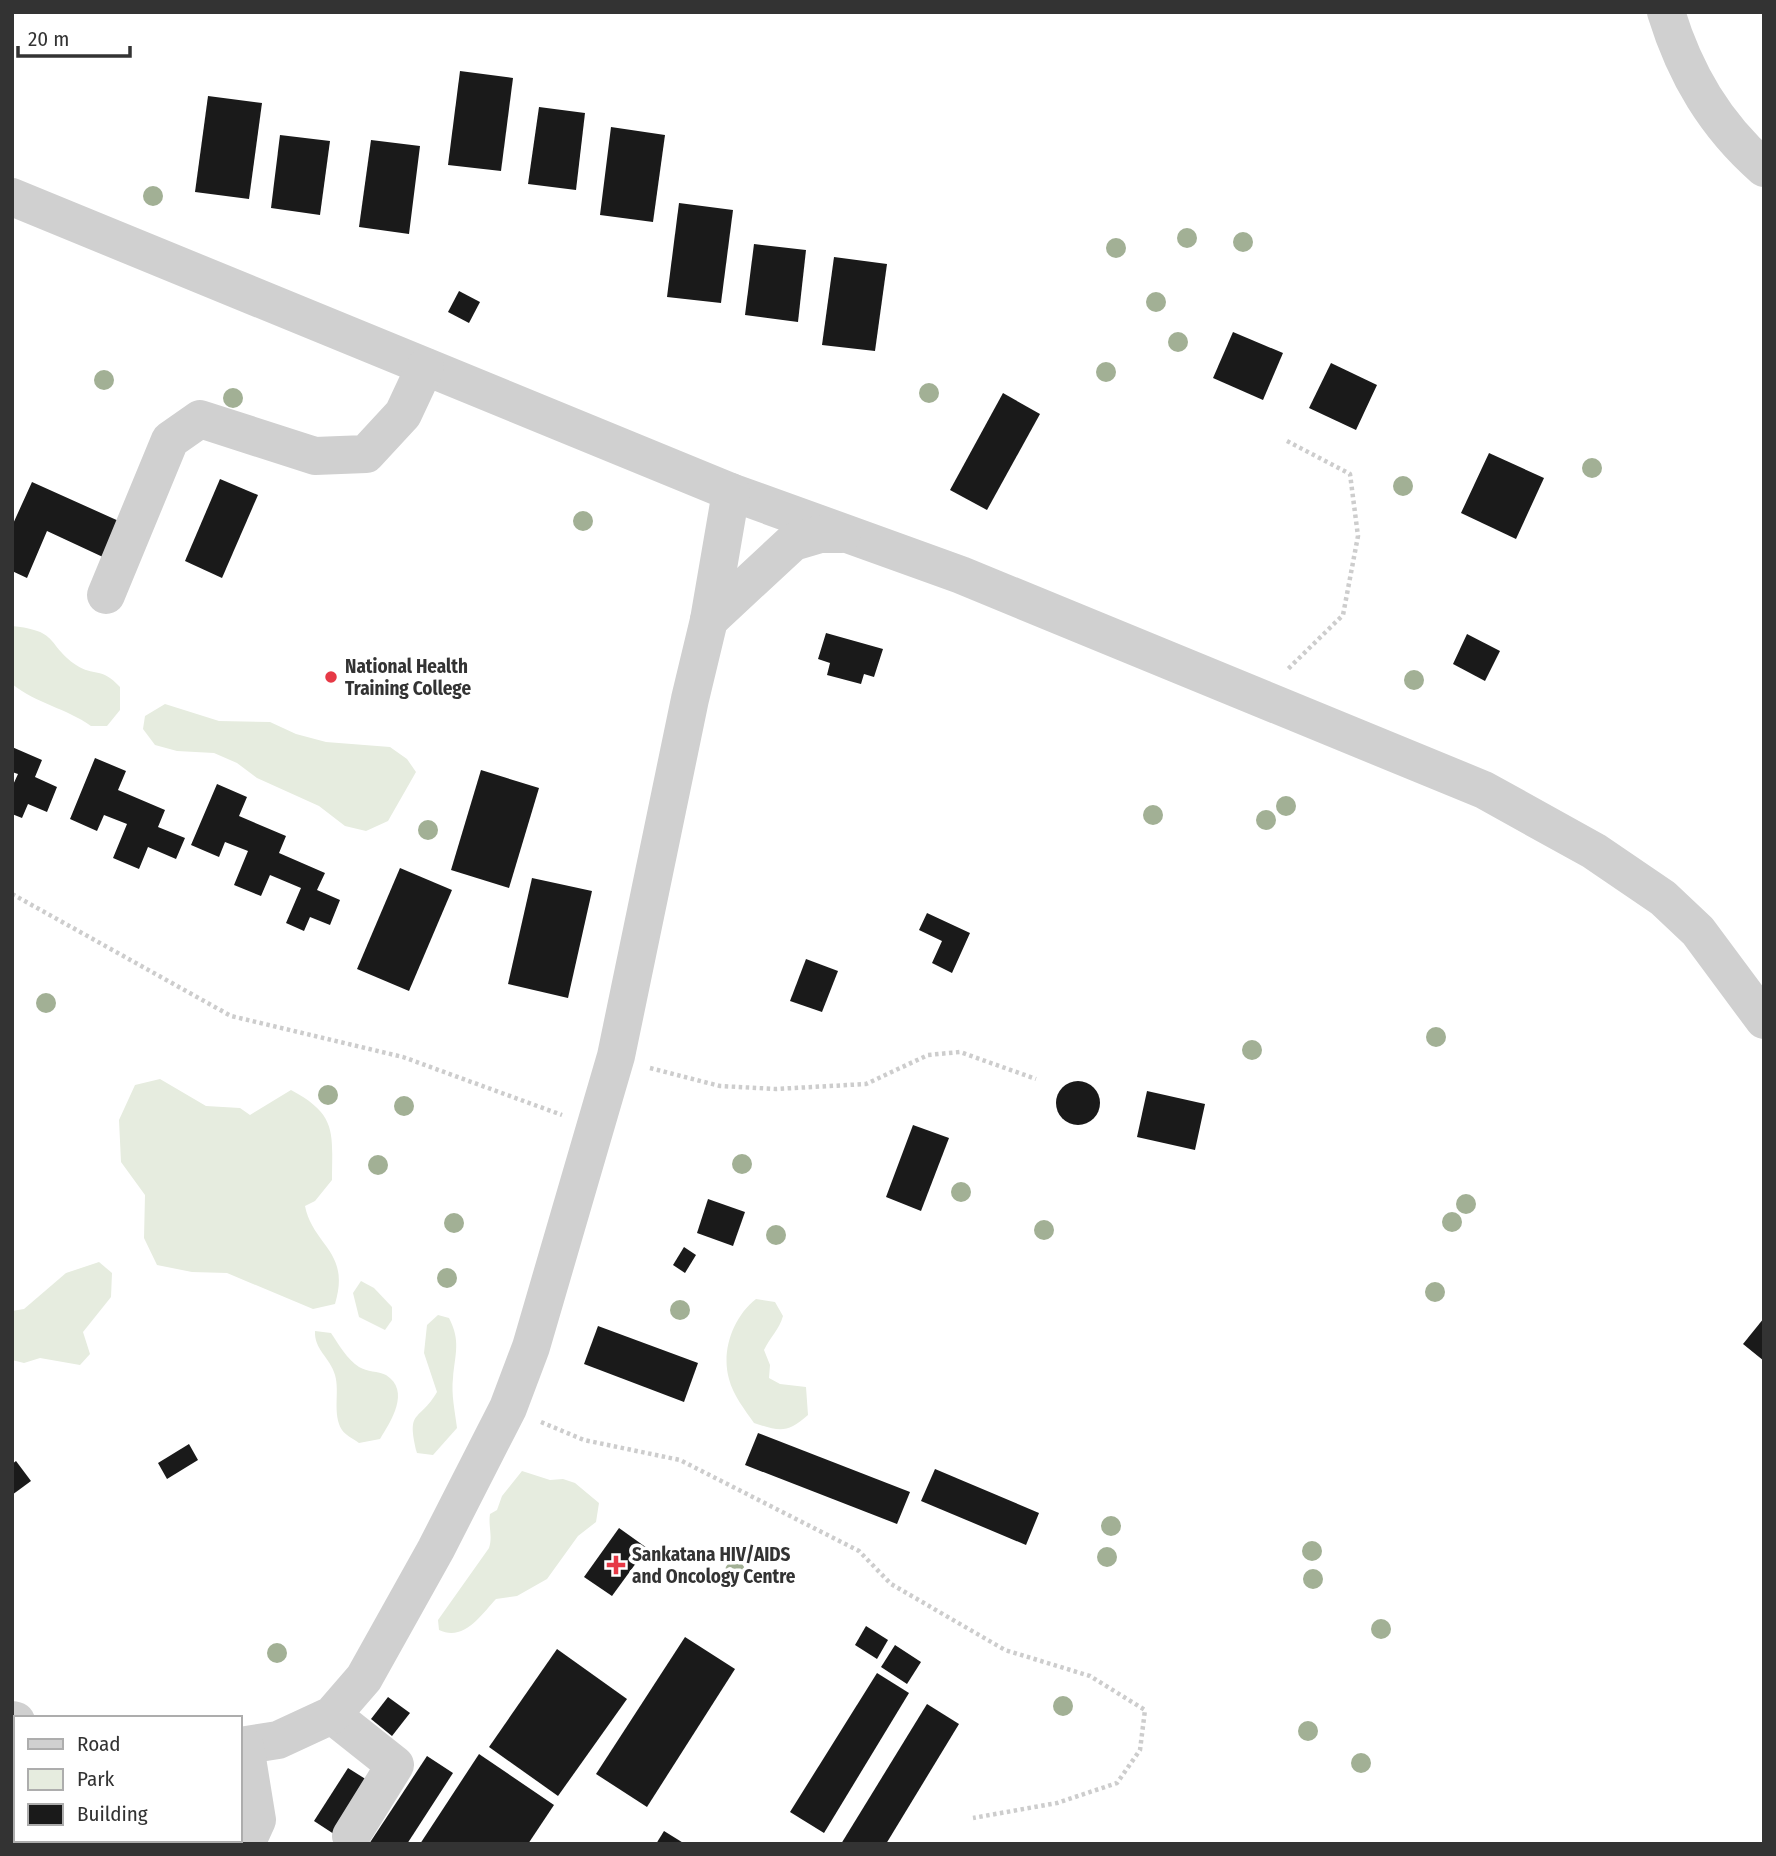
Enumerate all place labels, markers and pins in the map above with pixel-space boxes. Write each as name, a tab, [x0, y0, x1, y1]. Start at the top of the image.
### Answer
place label: National Health Training College	[345, 655, 471, 700]
marker: National Health Training College	[323, 669, 339, 685]
place label: Sankatana HIV/AIDS and Oncology Centre	[632, 1543, 796, 1588]
marker: Sankatana HIV/AIDS and Oncology Centre	[606, 1555, 626, 1575]

